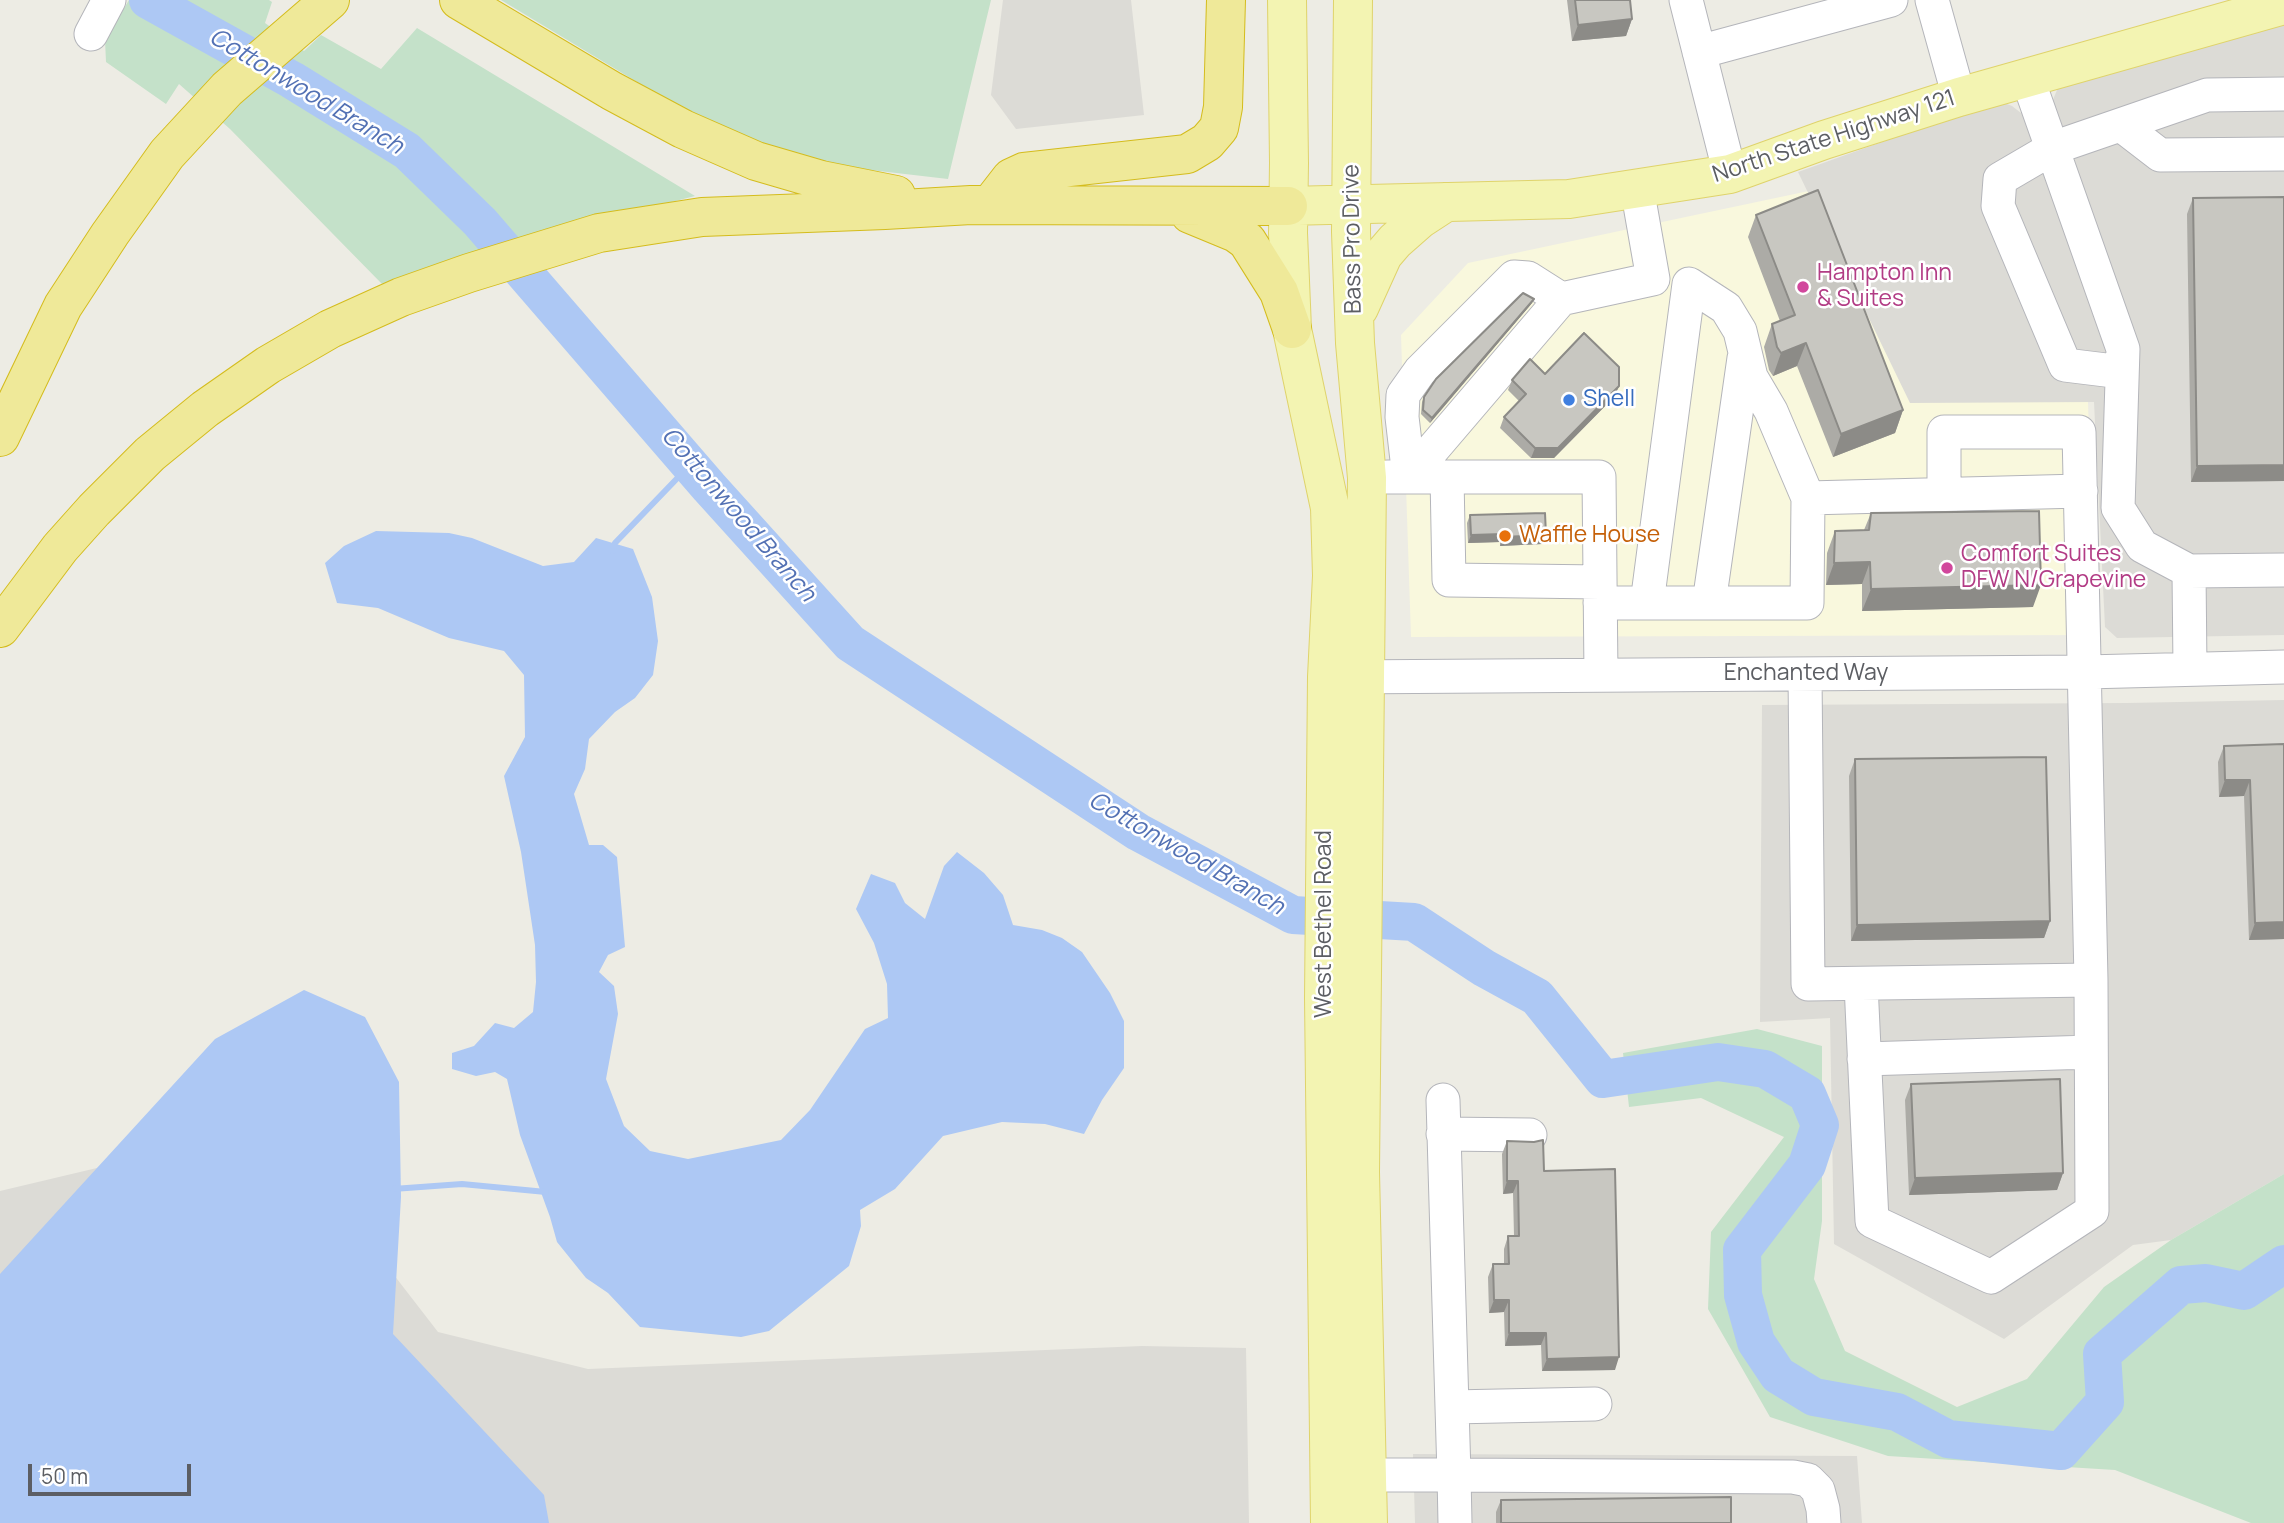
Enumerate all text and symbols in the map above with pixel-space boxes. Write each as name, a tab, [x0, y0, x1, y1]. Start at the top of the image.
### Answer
water label: Cottonwood Branch	[204, 23, 408, 161]
street label: North State Highway 121	[1709, 85, 1959, 189]
street label: Bass Pro Drive	[1338, 164, 1368, 314]
place label: Hampton Inn & Suites	[1817, 260, 1952, 314]
marker: Hampton Inn & Suites	[1795, 279, 1811, 295]
place label: Shell	[1583, 386, 1635, 414]
marker: Shell	[1561, 392, 1577, 408]
water label: Cottonwood Branch	[655, 422, 821, 608]
place label: Waffle House	[1519, 522, 1660, 550]
marker: Waffle House	[1497, 528, 1513, 544]
place label: Comfort Suites DFW N/Grapevine	[1961, 541, 2146, 595]
marker: Comfort Suites DFW N/Grapevine	[1939, 560, 1955, 576]
street label: Enchanted Way	[1724, 660, 1888, 688]
water label: Cottonwood Branch	[1083, 786, 1289, 922]
street label: West Bethel Road	[1311, 830, 1339, 1018]
scale bar	[32, 1450, 194, 1494]
text: 50 m	[41, 1462, 88, 1490]

